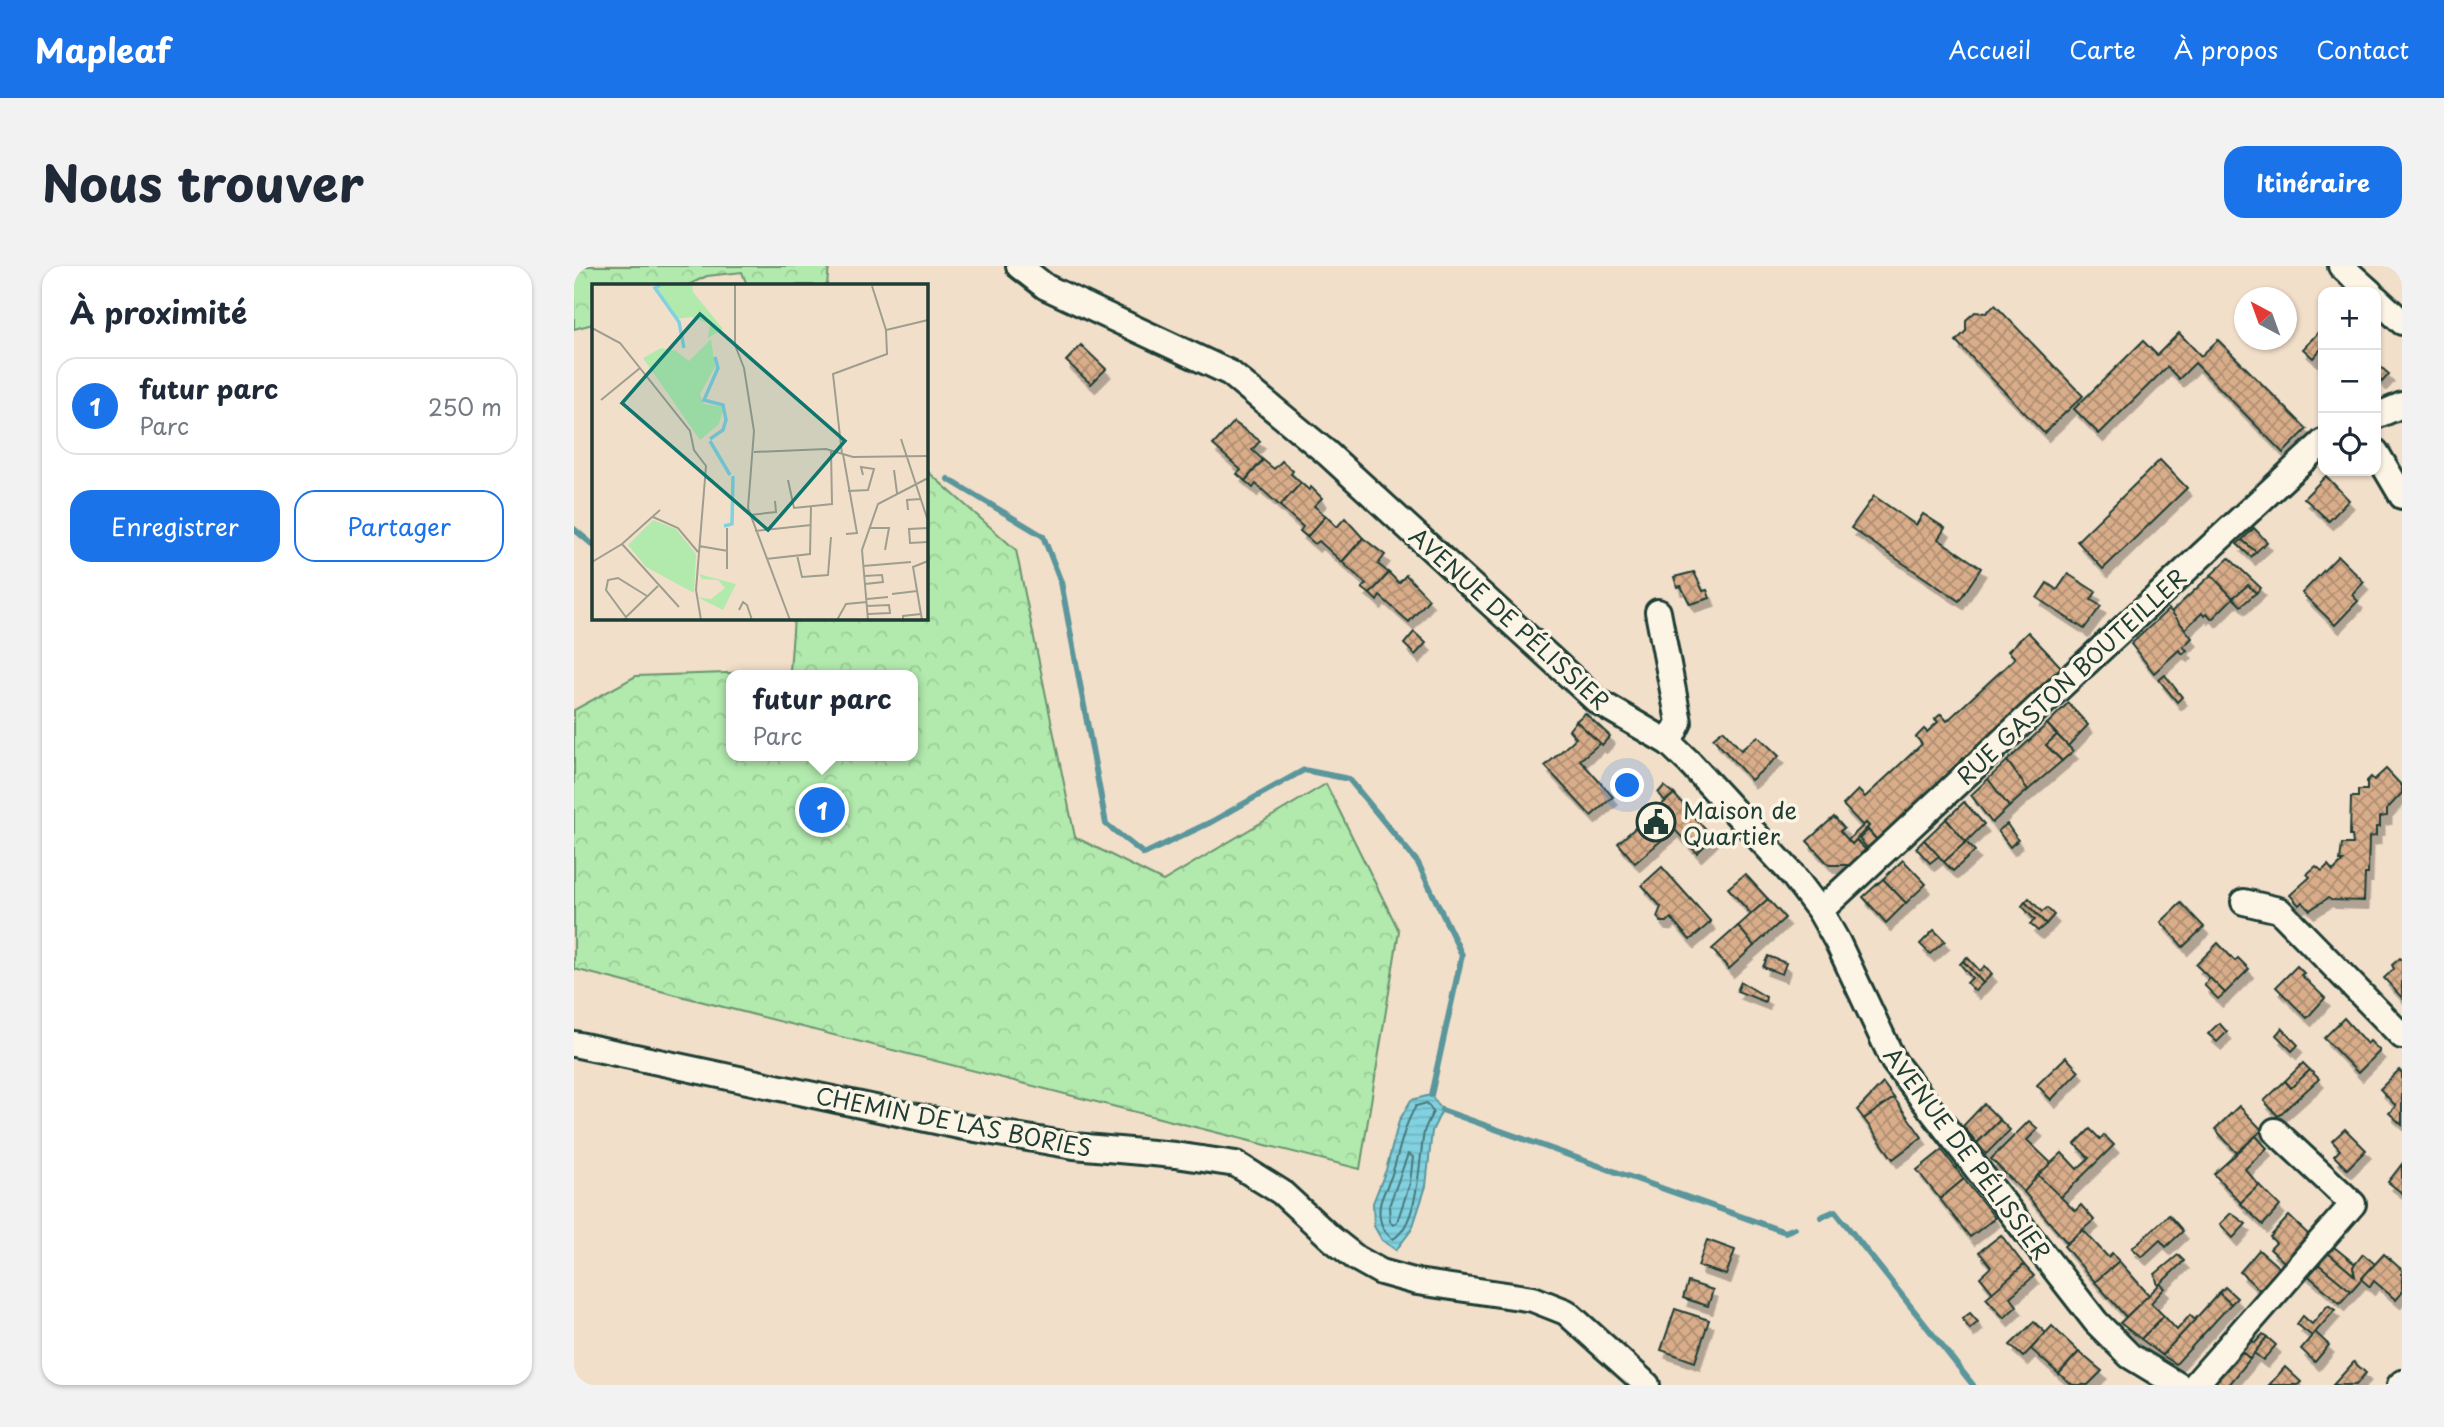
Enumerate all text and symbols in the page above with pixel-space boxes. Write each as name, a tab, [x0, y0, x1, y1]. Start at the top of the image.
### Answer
text: Mapleaf	[35, 24, 171, 74]
text: Accueil	[1948, 31, 2031, 67]
text: Carte	[2069, 31, 2136, 67]
text: À propos	[2174, 31, 2278, 67]
text: Contact	[2316, 31, 2409, 67]
text: Nous trouver	[42, 145, 364, 219]
button: Itinéraire	[2224, 146, 2402, 218]
inset map	[592, 284, 928, 620]
north arrow	[2234, 287, 2297, 350]
map controls	[2318, 287, 2381, 476]
button: +	[2318, 287, 2381, 350]
text: À proximité	[70, 289, 247, 334]
button: −	[2318, 350, 2381, 413]
text: futur parc	[139, 369, 278, 408]
text: 1	[90, 389, 101, 424]
text: 250 m	[428, 389, 502, 424]
text: Parc	[139, 408, 189, 443]
button: locate	[2318, 413, 2381, 476]
button: Enregistrer	[70, 490, 280, 562]
button: Partager	[294, 490, 504, 562]
street label: AVENUE DE PÉLISSIER	[1402, 518, 1618, 718]
street label: RUE GASTON BOUTEILLER	[1948, 560, 2194, 792]
popup	[726, 670, 918, 761]
text: futur parc	[752, 679, 892, 718]
text: Parc	[752, 718, 802, 753]
your location	[1610, 768, 1644, 802]
pin: 1	[799, 784, 845, 836]
place label: Maison de Quartier	[1683, 792, 1797, 853]
public building icon: Maison de Quartier	[1635, 801, 1677, 843]
street label: AVENUE DE PÉLISSIER	[1876, 1039, 2060, 1267]
street label: CHEMIN DE LAS BORIES	[813, 1077, 1095, 1165]

